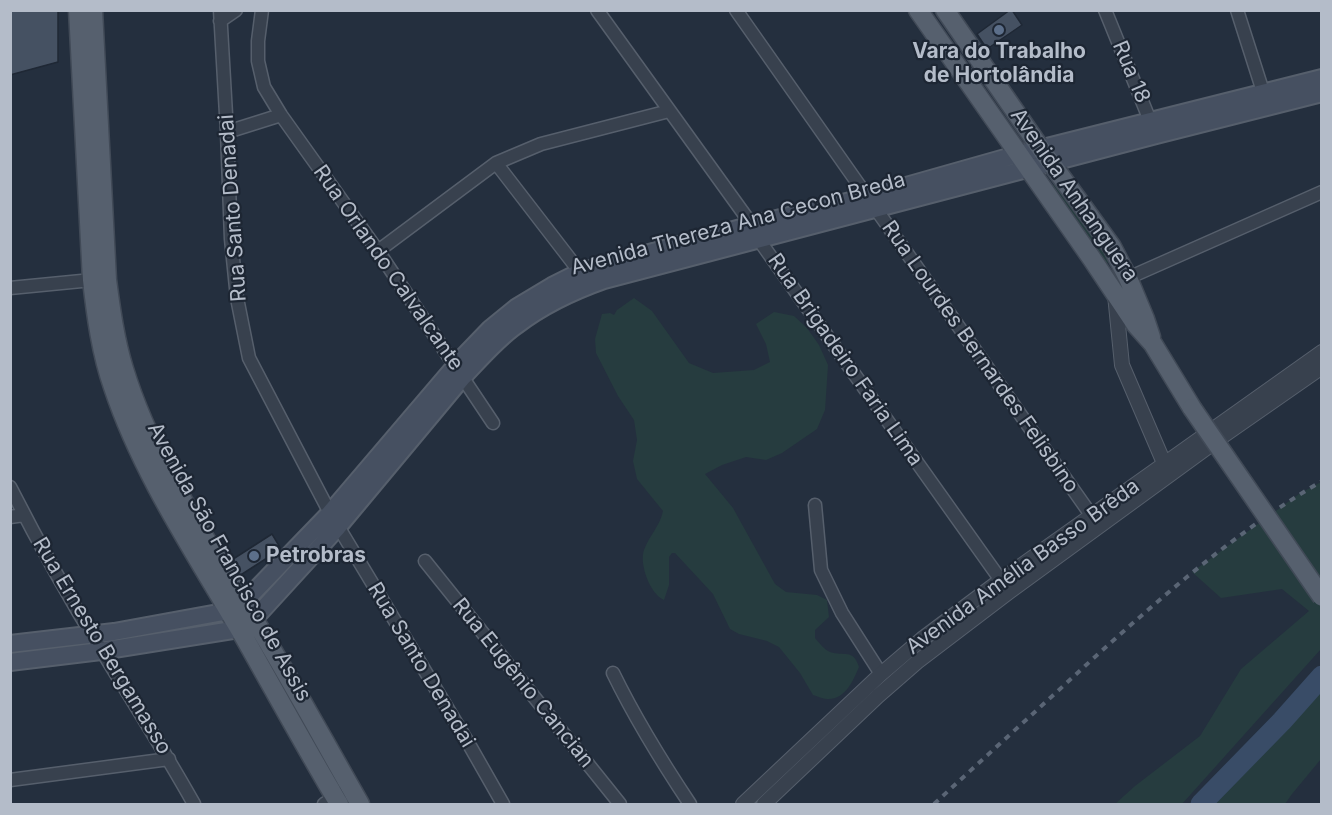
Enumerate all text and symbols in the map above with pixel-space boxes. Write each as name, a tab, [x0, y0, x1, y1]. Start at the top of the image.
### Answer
marker: Vara do Trabalho de Hortolândia	[992, 23, 1006, 37]
street label: Rua 18	[1107, 37, 1155, 107]
place label: Vara do Trabalho de Hortolândia	[912, 39, 1086, 89]
street label: Avenida Anhanguera	[1005, 104, 1143, 286]
street label: Rua Santo Denadai	[214, 113, 252, 303]
street label: Rua Orlando Calvalcante	[307, 161, 469, 375]
street label: Avenida Thereza Ana Cecon Breda	[568, 167, 908, 281]
street label: Rua Lourdes Bernardes Felisbino	[876, 216, 1084, 498]
street label: Rua Brigadeiro Faria Lima	[762, 249, 928, 471]
street label: Avenida São Francisco de Assis	[142, 418, 316, 706]
street label: Avenida Amélia Basso Brêda	[901, 474, 1145, 660]
street label: Rua Ernesto Bergamasso	[27, 533, 177, 759]
place label: Petrobras	[266, 543, 366, 569]
marker: Petrobras	[247, 549, 261, 563]
street label: Rua Santo Denadai	[362, 578, 480, 752]
street label: Rua Eugênio Cancian	[447, 593, 599, 773]

